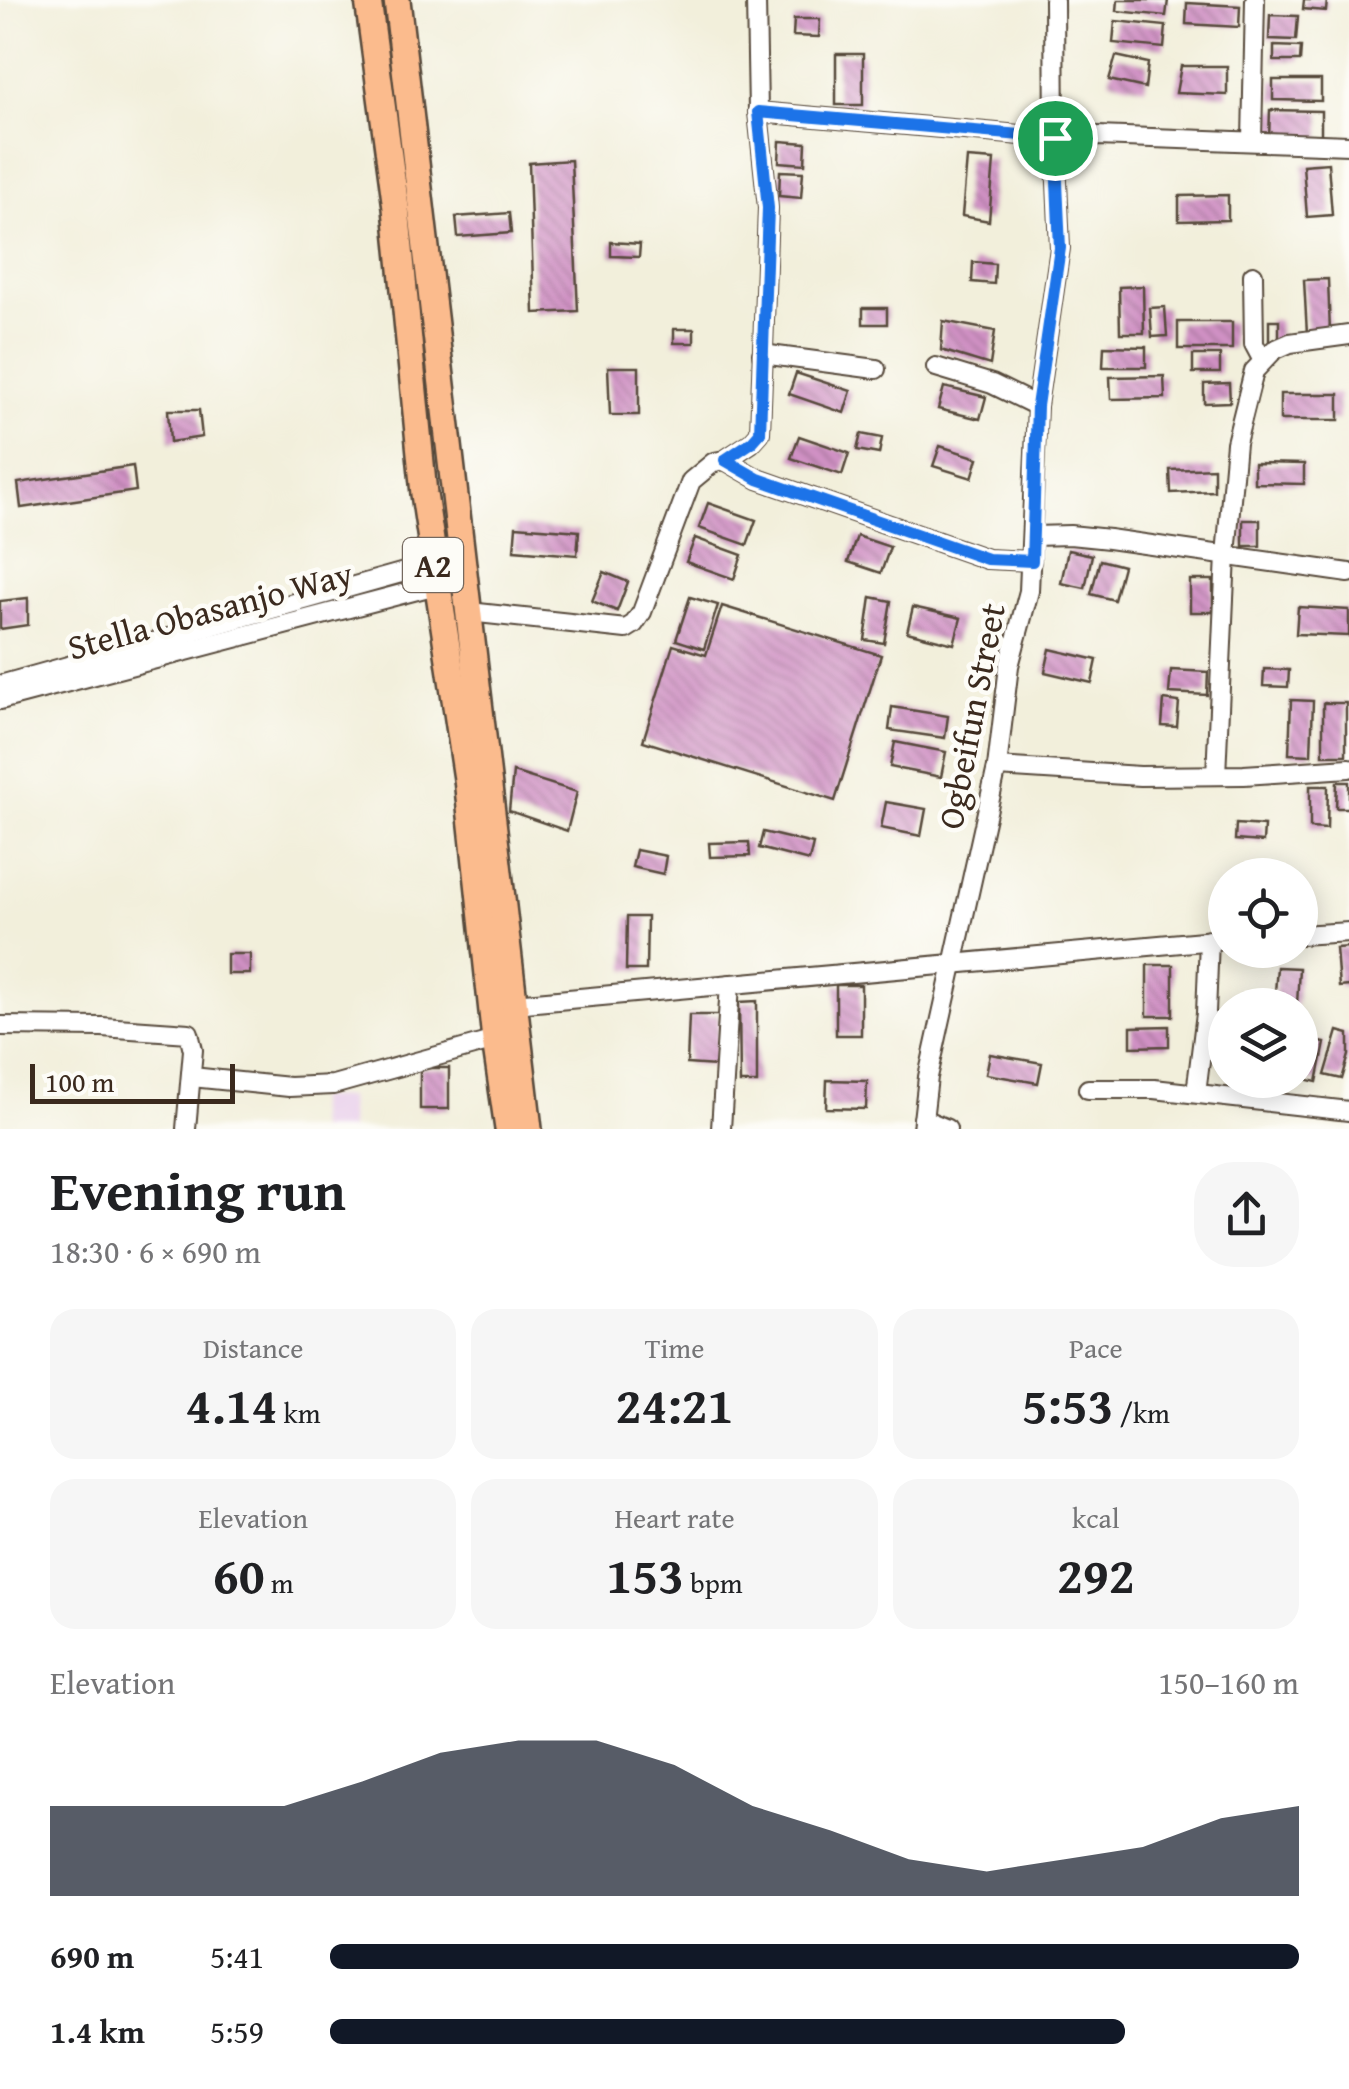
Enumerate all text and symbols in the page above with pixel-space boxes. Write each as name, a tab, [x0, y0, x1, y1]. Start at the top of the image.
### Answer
pin	[1013, 96, 1098, 181]
icon: arrive	[1028, 111, 1083, 166]
road number: A2	[403, 538, 463, 592]
street label: Stella Obasanjo Way	[62, 547, 359, 673]
street label: Ogbeifun Street	[924, 599, 1018, 833]
map controls	[1208, 858, 1318, 1098]
button: locate	[1208, 858, 1318, 968]
button: layers	[1208, 988, 1318, 1098]
scale bar	[30, 1059, 235, 1104]
text: 100 m	[45, 1061, 114, 1102]
text: Evening run	[50, 1150, 346, 1230]
button: share	[1194, 1162, 1299, 1267]
text: 18:30 · 6 × 690 m	[50, 1228, 261, 1275]
text: Distance	[203, 1327, 303, 1368]
text: Time	[645, 1327, 704, 1368]
text: Pace	[1069, 1327, 1123, 1368]
text: 4.14	[186, 1368, 277, 1441]
text: 24:21	[616, 1368, 733, 1441]
text: 5:53	[1022, 1368, 1114, 1441]
text: km	[277, 1392, 321, 1433]
text: /km	[1114, 1392, 1170, 1433]
text: Elevation	[198, 1497, 308, 1538]
text: Heart rate	[614, 1497, 735, 1538]
text: kcal	[1072, 1497, 1120, 1538]
text: 60	[213, 1538, 265, 1611]
text: 153	[606, 1538, 684, 1611]
text: 292	[1057, 1538, 1135, 1611]
text: m	[265, 1562, 294, 1603]
text: bpm	[684, 1562, 743, 1603]
text: Elevation	[50, 1659, 175, 1706]
text: 150–160 m	[1158, 1659, 1299, 1706]
text: 690 m	[50, 1933, 134, 1980]
text: 5:41	[210, 1933, 264, 1980]
text: 1.4 km	[50, 2008, 145, 2055]
text: 5:59	[210, 2008, 264, 2055]

